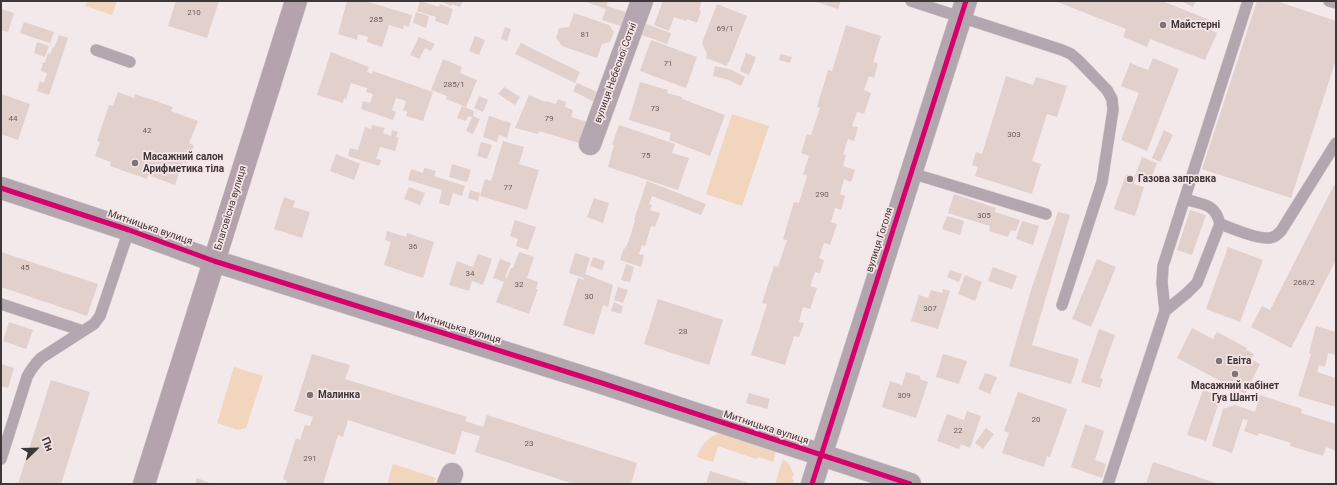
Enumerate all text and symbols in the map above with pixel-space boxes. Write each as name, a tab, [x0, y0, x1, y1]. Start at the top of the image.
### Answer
house number: 210	[187, 8, 201, 18]
house number: 285	[369, 15, 383, 25]
place label: Майстерні	[1171, 19, 1220, 31]
marker: Майстерні	[1158, 20, 1168, 30]
street label: вулиця Небесної Сотні	[592, 21, 640, 125]
house number: 69/1	[717, 24, 733, 34]
house number: 81	[581, 30, 589, 40]
house number: 71	[664, 59, 672, 69]
house number: 285/1	[443, 80, 465, 90]
house number: 73	[651, 104, 659, 114]
house number: 44	[9, 114, 17, 124]
house number: 79	[545, 114, 553, 124]
house number: 42	[143, 126, 151, 136]
house number: 303	[1007, 130, 1021, 140]
place label: Масажний салон Арифметика тіла	[143, 151, 224, 174]
house number: 75	[642, 151, 650, 161]
marker: Масажний салон Арифметика тіла	[130, 158, 140, 168]
street label: Благовісна вулиця	[212, 164, 250, 252]
place label: Газова заправка	[1138, 173, 1216, 185]
marker: Газова заправка	[1125, 174, 1135, 184]
house number: 77	[504, 183, 512, 193]
house number: 290	[815, 190, 829, 200]
street label: вулиця Гоголя	[864, 206, 896, 274]
street label: Митницька вулиця	[106, 208, 194, 248]
house number: 305	[977, 211, 991, 221]
house number: 36	[409, 242, 417, 252]
house number: 45	[21, 263, 29, 273]
house number: 34	[466, 269, 474, 279]
house number: 268/2	[1293, 278, 1315, 288]
house number: 32	[515, 280, 523, 290]
house number: 30	[585, 292, 593, 302]
house number: 307	[923, 304, 937, 314]
street label: Митницька вулиця	[414, 309, 502, 347]
house number: 28	[679, 327, 687, 337]
place label: Евіта	[1227, 355, 1251, 367]
marker: Евіта	[1214, 356, 1224, 366]
marker: Масажний кабінет Гуа Шанті	[1230, 369, 1240, 379]
place label: Масажний кабінет Гуа Шанті	[1191, 380, 1279, 404]
place label: Малинка	[318, 389, 360, 401]
marker: Малинка	[305, 390, 315, 400]
house number: 309	[897, 391, 911, 401]
street label: Митницька вулиця	[722, 409, 810, 447]
house number: 20	[1032, 415, 1040, 425]
house number: 22	[954, 426, 962, 436]
north arrow	[16, 429, 56, 469]
text: Пн	[39, 435, 56, 453]
house number: 23	[525, 439, 533, 449]
house number: 291	[303, 454, 317, 464]

